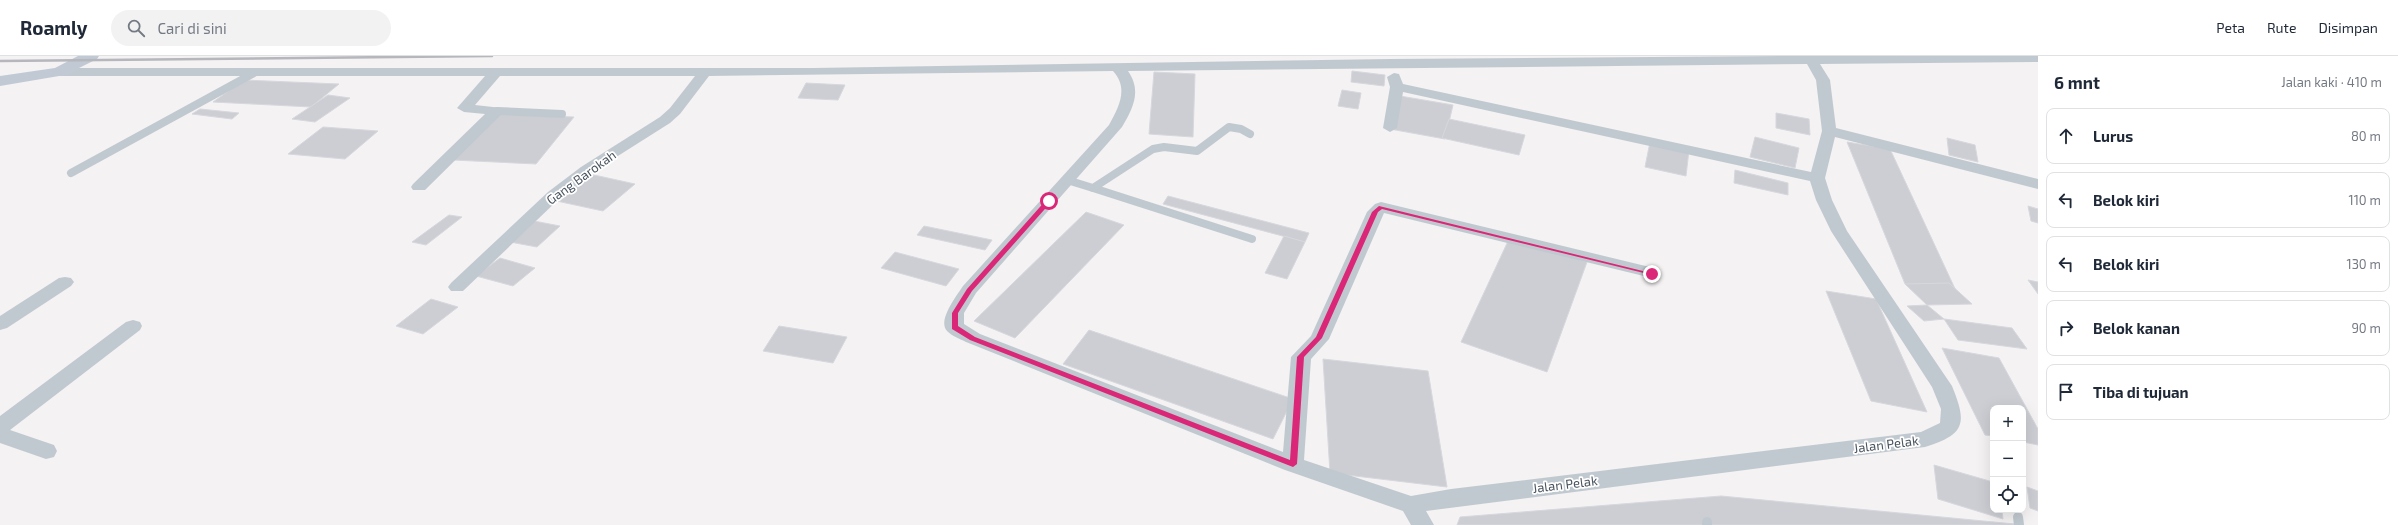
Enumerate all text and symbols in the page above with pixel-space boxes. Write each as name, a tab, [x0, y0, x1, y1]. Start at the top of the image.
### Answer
search box	[111, 10, 391, 46]
text: Roamly	[20, 16, 87, 39]
icon: search	[125, 17, 147, 39]
text: Cari di sini	[157, 19, 227, 37]
text: Peta	[2216, 19, 2245, 36]
text: Rute	[2267, 19, 2296, 36]
text: Disimpan	[2318, 19, 2378, 36]
text: 6 mnt	[2054, 72, 2100, 92]
text: Jalan kaki · 410 m	[2281, 74, 2382, 90]
icon: ahead	[2055, 125, 2077, 147]
text: Lurus	[2093, 127, 2133, 145]
text: 80 m	[2351, 128, 2381, 144]
street label: Gang Barokah	[543, 146, 619, 208]
icon: left	[2055, 189, 2077, 211]
text: Belok kiri	[2093, 191, 2159, 209]
route start	[1040, 192, 1058, 210]
text: 110 m	[2349, 192, 2381, 208]
icon: left	[2055, 253, 2077, 275]
text: Belok kiri	[2093, 255, 2159, 273]
text: 130 m	[2346, 256, 2381, 272]
route end	[1643, 265, 1661, 283]
icon: right	[2055, 317, 2077, 339]
text: Belok kanan	[2093, 319, 2180, 337]
text: 90 m	[2351, 320, 2381, 336]
icon: arrive	[2055, 381, 2077, 403]
text: Tiba di tujuan	[2093, 383, 2189, 401]
map controls	[1990, 405, 2026, 513]
button: +	[1990, 405, 2026, 441]
street label: Jalan Pelak	[1853, 432, 1920, 456]
button: −	[1990, 441, 2026, 477]
street label: Jalan Pelak	[1532, 472, 1599, 496]
button: locate	[1990, 477, 2026, 513]

